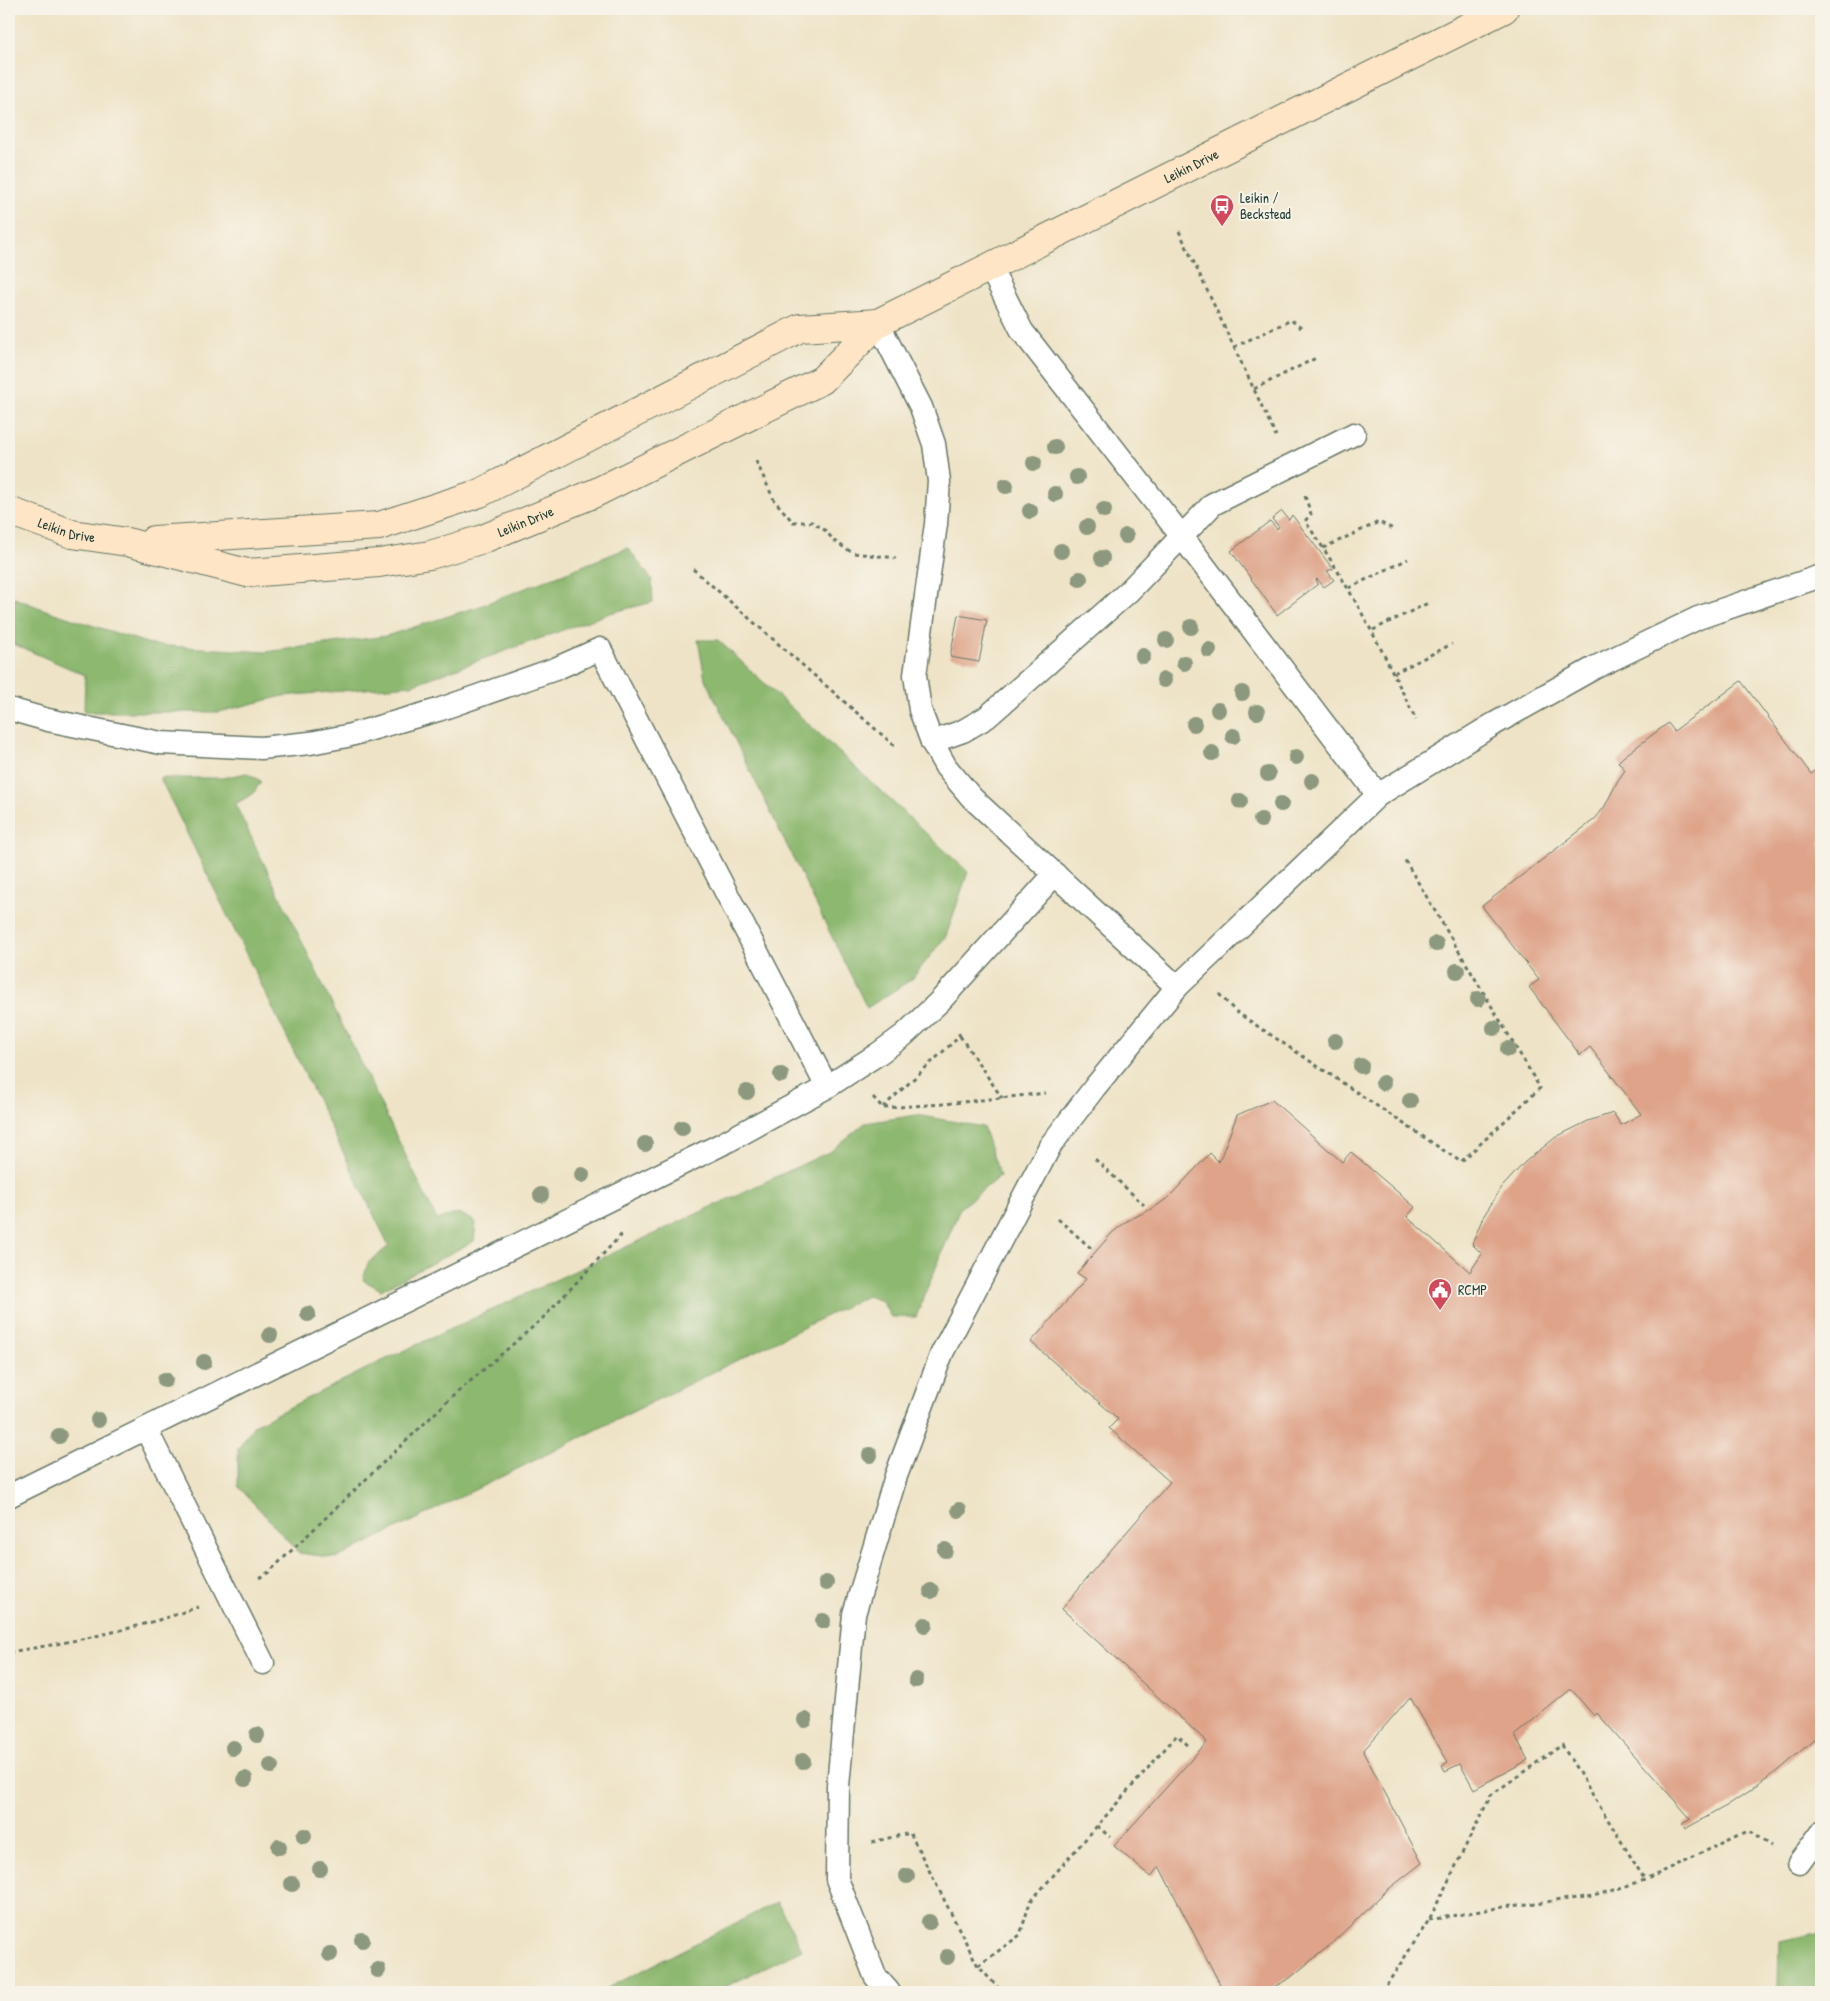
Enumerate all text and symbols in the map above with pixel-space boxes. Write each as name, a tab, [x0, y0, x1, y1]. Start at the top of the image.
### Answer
street label: Leikin Drive	[1161, 144, 1222, 187]
place label: Leikin / Beckstead	[1240, 188, 1291, 223]
bus stop icon: Leikin / Beckstead	[1209, 193, 1235, 227]
street label: Leikin Drive	[495, 501, 557, 541]
street label: Leikin Drive	[36, 512, 97, 546]
public building icon: RCMP	[1427, 1277, 1453, 1311]
place label: RCMP	[1458, 1280, 1487, 1299]

